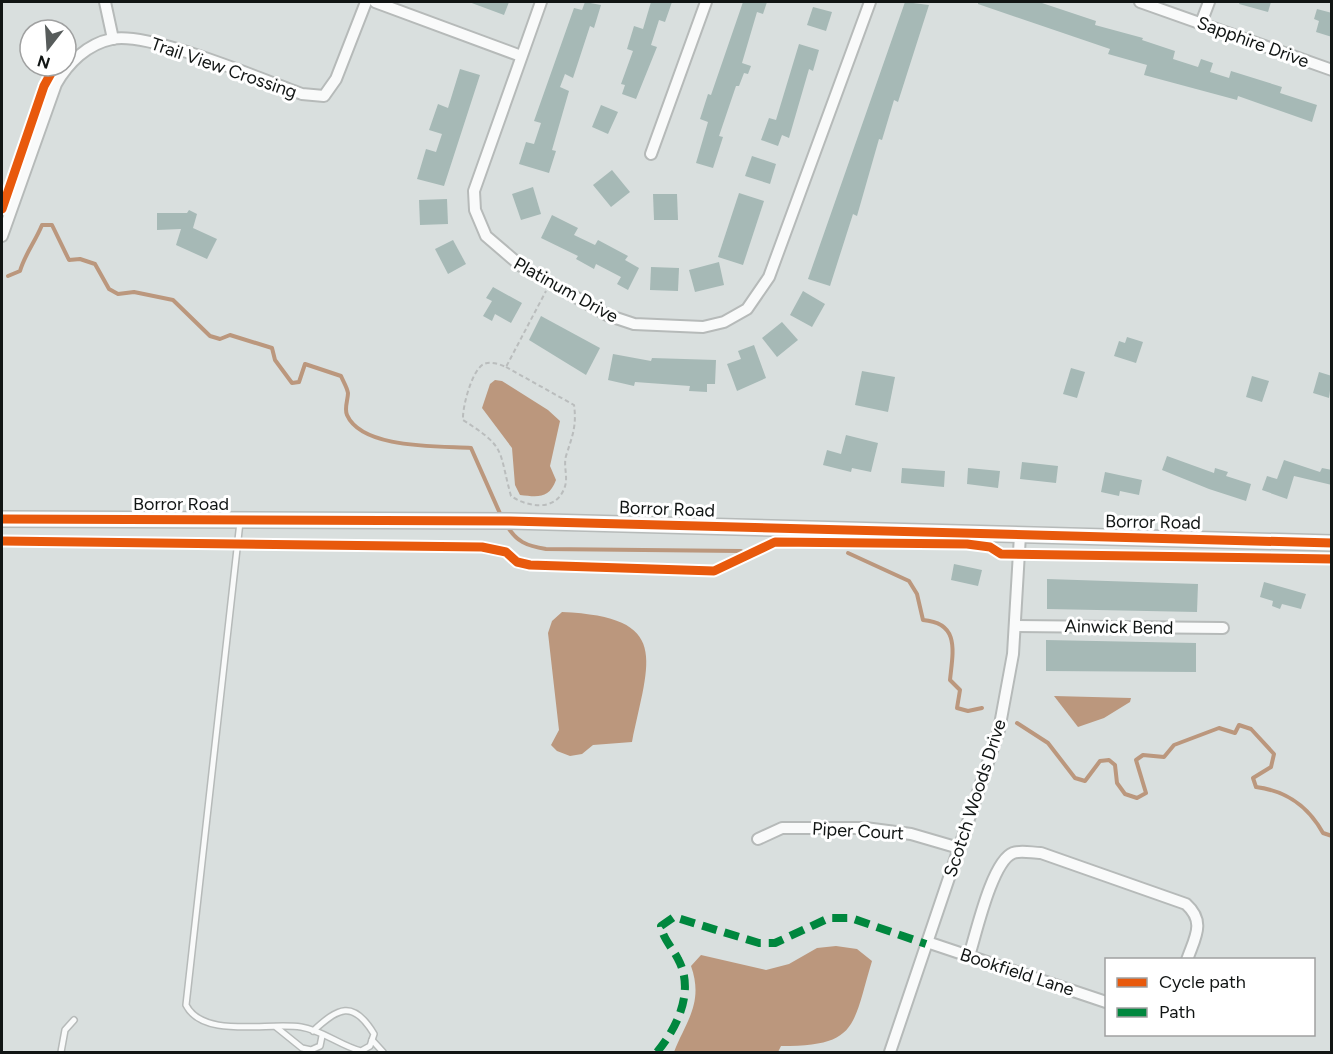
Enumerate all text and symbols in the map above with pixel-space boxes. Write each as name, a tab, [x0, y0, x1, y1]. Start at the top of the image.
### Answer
street label: Sapphire Drive	[1194, 12, 1312, 73]
north arrow	[18, 18, 78, 78]
street label: Trail View Crossing	[148, 33, 300, 103]
text: N	[35, 51, 52, 73]
street label: Platinum Drive	[510, 252, 622, 328]
street label: Borror Road	[133, 493, 229, 515]
street label: Borror Road	[619, 496, 715, 522]
street label: Borror Road	[1105, 510, 1201, 534]
street label: Ainwick Bend	[1064, 615, 1174, 639]
street label: Scotch Woods Drive	[939, 716, 1011, 880]
street label: Piper Court	[812, 818, 905, 844]
street label: Bookfield Lane	[957, 943, 1077, 1001]
legend	[1105, 958, 1315, 1036]
text: Cycle path	[1159, 971, 1246, 993]
text: Path	[1159, 1001, 1195, 1023]

